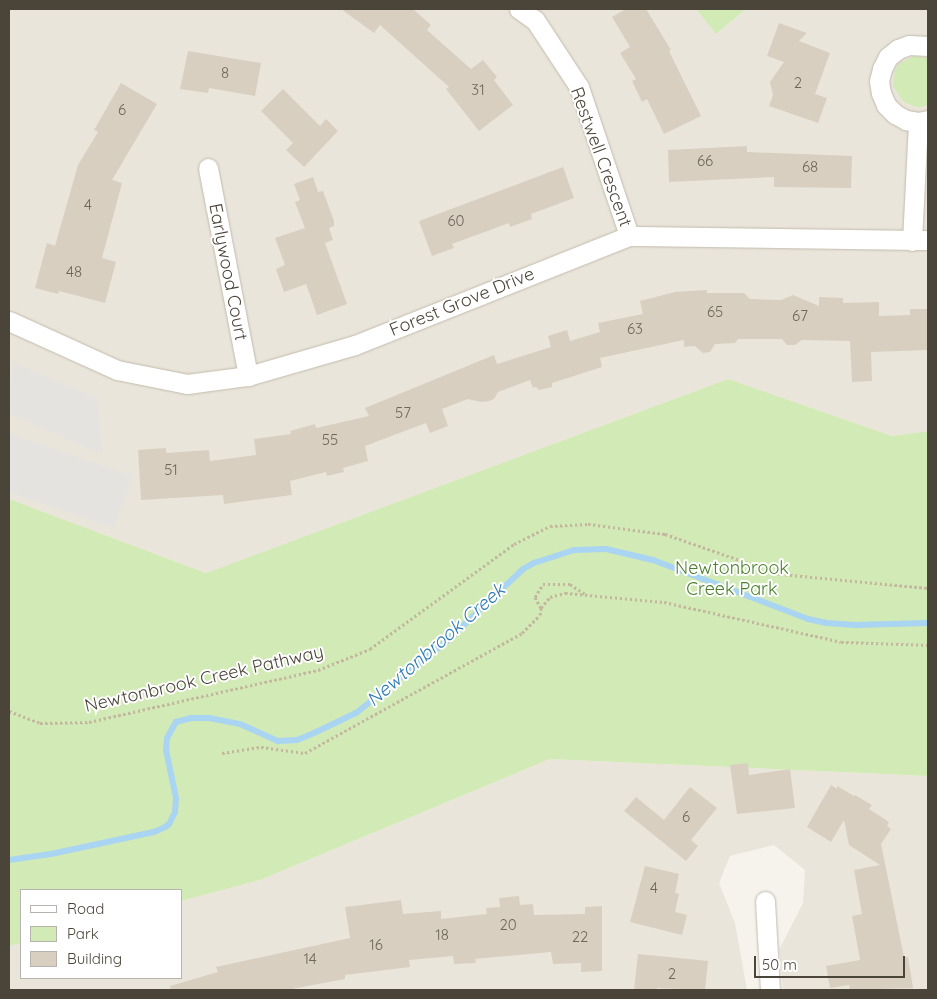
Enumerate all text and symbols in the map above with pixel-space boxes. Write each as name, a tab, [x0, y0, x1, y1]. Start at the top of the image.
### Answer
house number: 8	[221, 64, 229, 82]
house number: 2	[794, 74, 802, 92]
house number: 31	[471, 81, 485, 99]
street label: Restwell Crescent	[566, 84, 636, 230]
house number: 6	[118, 101, 126, 119]
house number: 66	[697, 152, 713, 170]
house number: 68	[802, 158, 818, 176]
house number: 4	[84, 196, 92, 214]
street label: Earlywood Court	[204, 202, 252, 342]
house number: 60	[448, 212, 464, 230]
house number: 48	[66, 263, 82, 281]
street label: Forest Grove Drive	[386, 263, 538, 341]
house number: 65	[707, 303, 723, 321]
house number: 67	[792, 307, 808, 325]
house number: 63	[627, 320, 643, 338]
house number: 57	[395, 404, 411, 422]
house number: 55	[322, 431, 338, 449]
house number: 51	[164, 461, 178, 479]
park label: Newtonbrook Creek Park	[675, 558, 789, 600]
water label: Newtonbrook Creek	[362, 579, 510, 711]
street label: Newtonbrook Creek Pathway	[82, 641, 326, 717]
house number: 6	[682, 808, 690, 826]
house number: 4	[650, 879, 658, 897]
legend	[20, 889, 182, 979]
text: Road	[67, 899, 104, 918]
house number: 20	[499, 916, 517, 934]
text: Park	[67, 924, 99, 943]
house number: 18	[435, 926, 449, 944]
house number: 22	[572, 928, 588, 946]
house number: 16	[369, 936, 383, 954]
scale bar	[757, 946, 908, 978]
text: Building	[67, 949, 122, 968]
house number: 14	[303, 950, 317, 968]
text: 50 m	[762, 955, 797, 974]
house number: 2	[668, 965, 676, 983]

